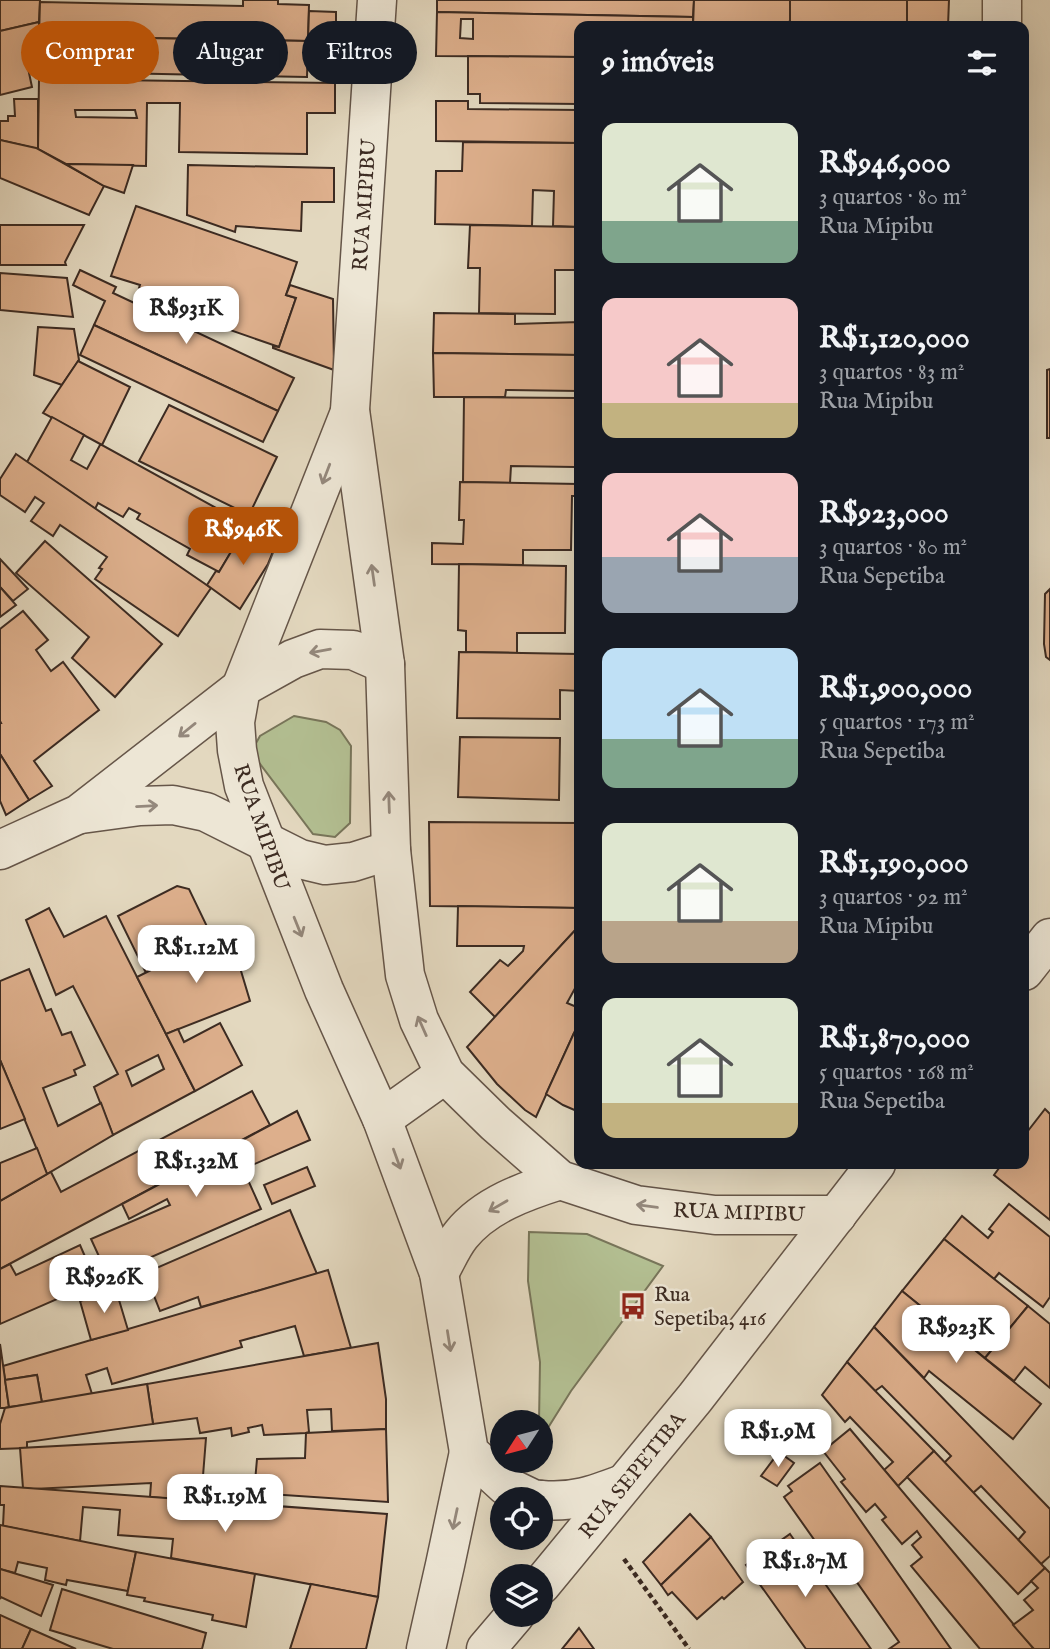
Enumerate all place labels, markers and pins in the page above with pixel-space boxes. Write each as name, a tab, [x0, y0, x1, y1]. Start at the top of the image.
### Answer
pin: R$931K	[129, 286, 243, 346]
pin: R$946K	[186, 508, 300, 567]
pin: R$1.12M	[131, 926, 261, 985]
pin: R$1.32M	[131, 1140, 261, 1199]
pin: R$926K	[47, 1256, 161, 1315]
place label: Rua Sepetiba, 416	[654, 1282, 767, 1333]
bus stop icon: Rua Sepetiba, 416	[618, 1291, 648, 1321]
pin: R$923K	[899, 1306, 1013, 1365]
pin: R$1.9M	[721, 1410, 835, 1469]
pin: R$1.19M	[160, 1474, 290, 1534]
pin: R$1.87M	[740, 1540, 870, 1599]

